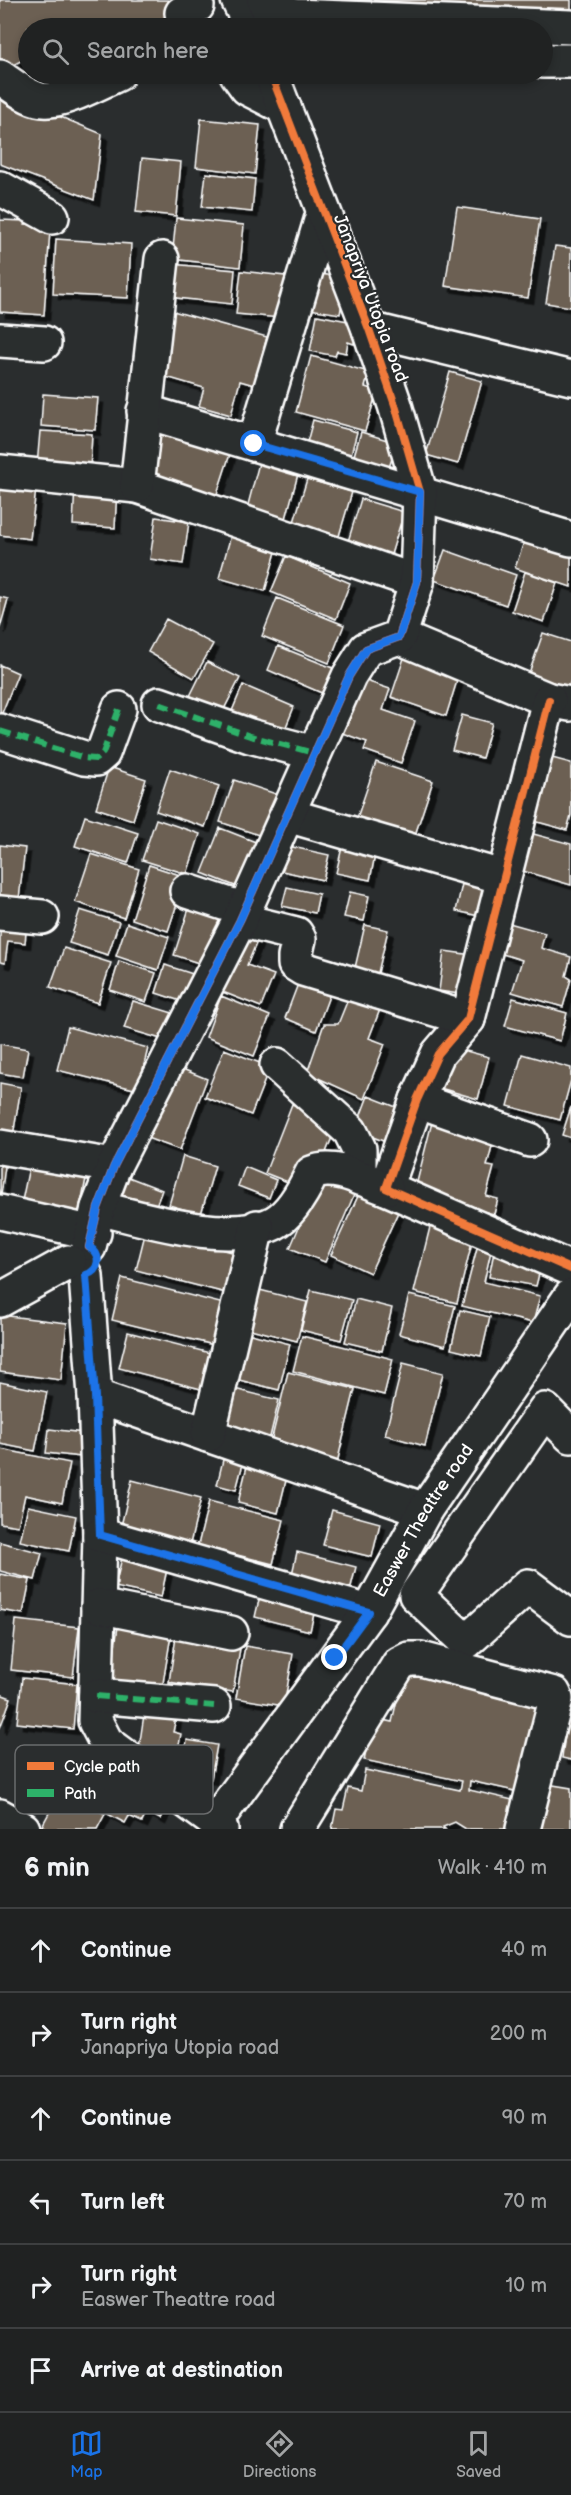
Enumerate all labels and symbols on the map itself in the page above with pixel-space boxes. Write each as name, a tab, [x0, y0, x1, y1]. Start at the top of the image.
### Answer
street label: Janapriya Utopia road	[329, 211, 412, 385]
route start	[240, 430, 266, 456]
street label: Easwer Theattre road	[369, 1440, 478, 1601]
route end	[321, 1644, 347, 1670]
legend	[15, 1745, 213, 1814]
text: Cycle path	[64, 1758, 140, 1777]
text: Path	[64, 1785, 96, 1804]

